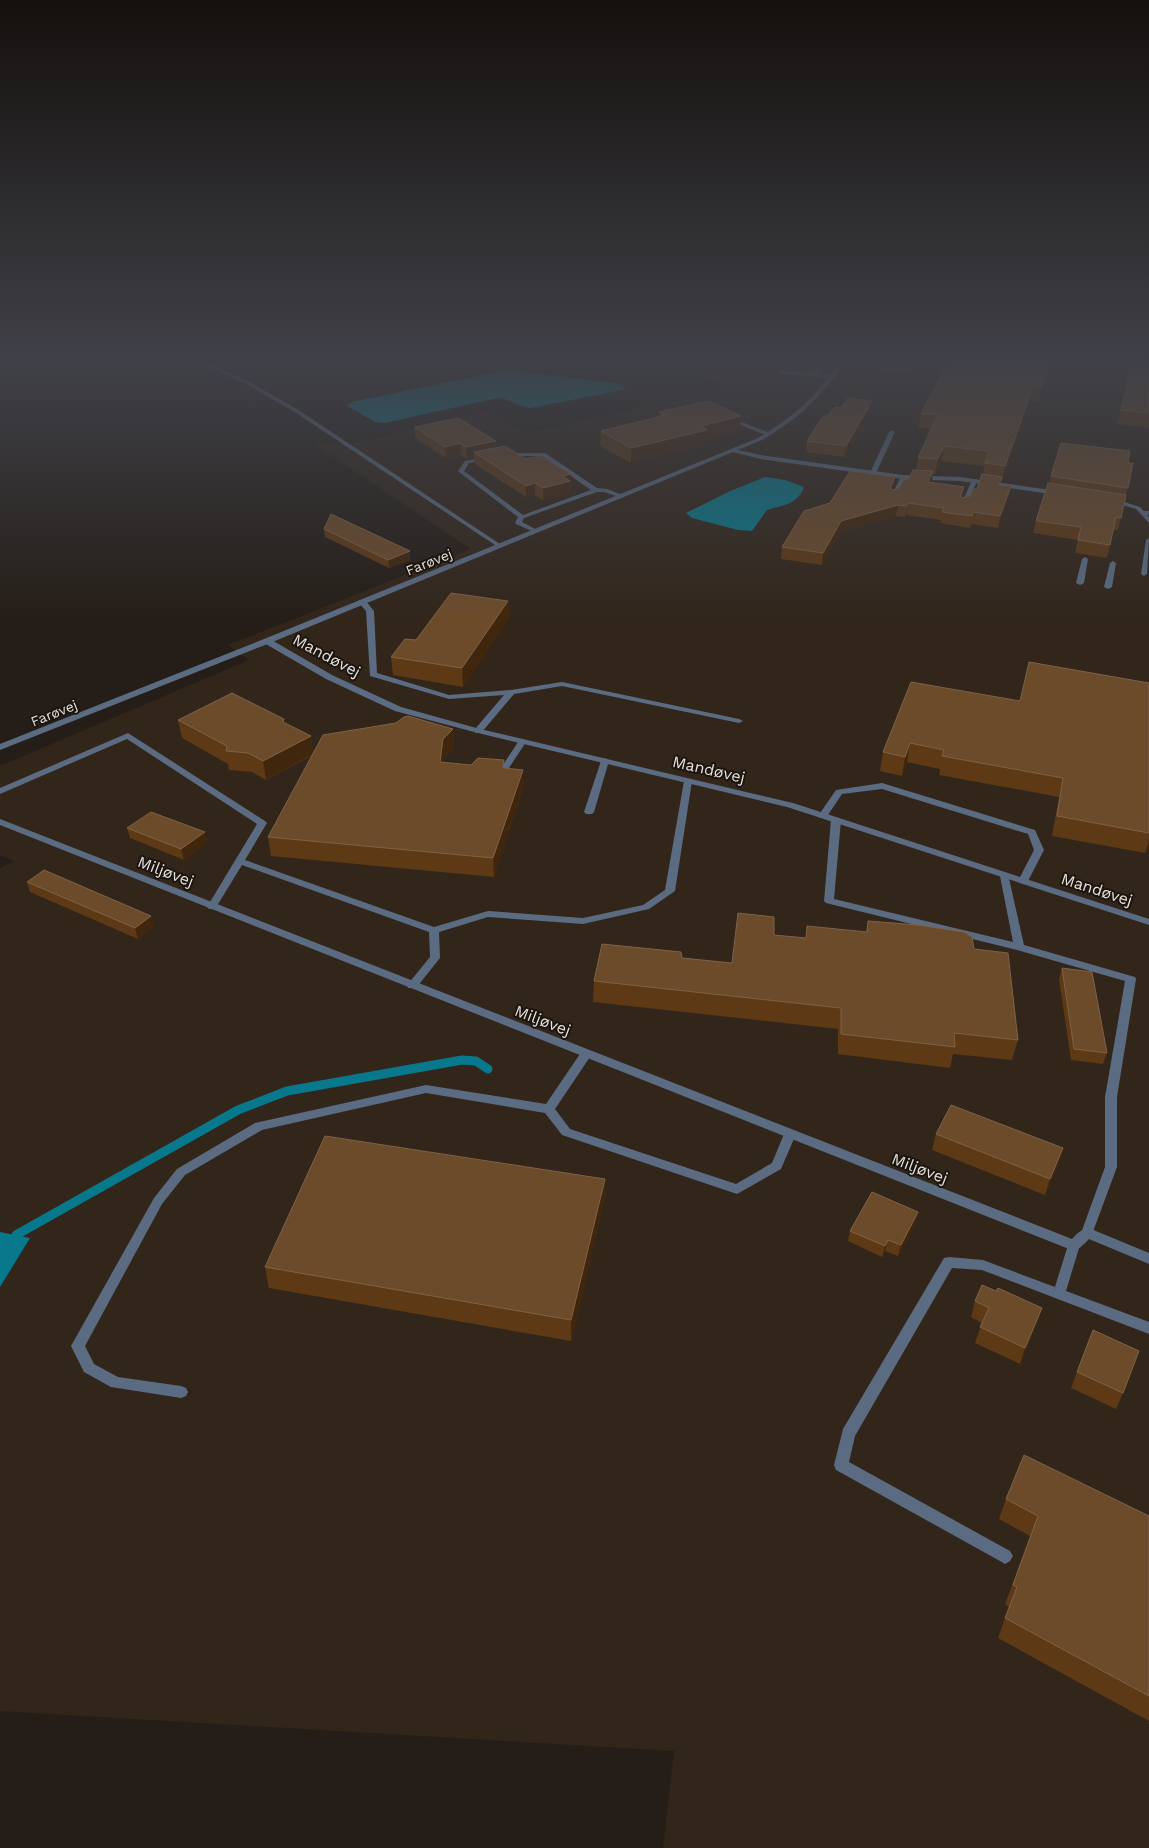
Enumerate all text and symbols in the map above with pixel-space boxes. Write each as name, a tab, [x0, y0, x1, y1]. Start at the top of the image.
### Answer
street label: Farøvej	[403, 545, 455, 579]
street label: Mandøvej	[290, 630, 364, 681]
street label: Farøvej	[28, 696, 80, 730]
street label: Mandøvej	[671, 752, 747, 787]
street label: Miljøvej	[135, 852, 197, 891]
street label: Mandøvej	[1059, 869, 1135, 910]
street label: Miljøvej	[512, 1001, 574, 1040]
street label: Miljøvej	[889, 1149, 951, 1188]

